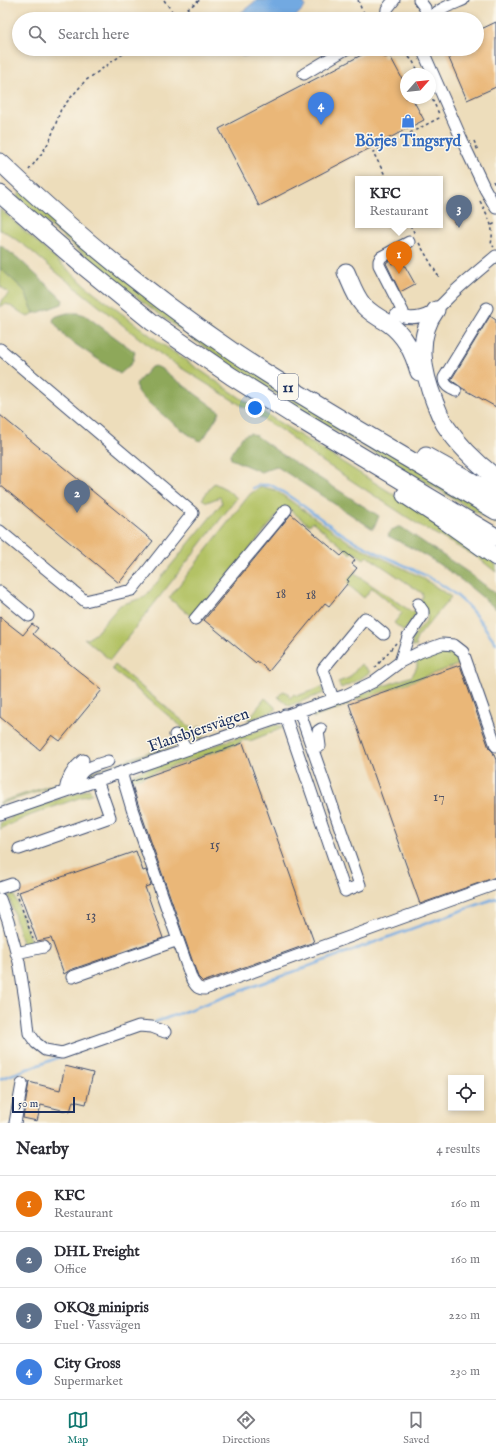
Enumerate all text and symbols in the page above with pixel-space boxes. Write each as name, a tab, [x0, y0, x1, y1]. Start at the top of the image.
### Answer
search box	[12, 12, 484, 56]
icon: search	[26, 23, 48, 45]
text: Search here	[58, 25, 129, 44]
north arrow	[400, 68, 436, 104]
pin: 4	[308, 92, 334, 125]
shop icon: Börjes Tingsryd	[400, 113, 416, 129]
place label: Börjes Tingsryd	[355, 132, 461, 152]
popup	[355, 176, 443, 228]
text: KFC	[370, 184, 401, 203]
pin: 3	[446, 195, 472, 228]
text: Restaurant	[370, 203, 428, 220]
pin: 1	[386, 241, 412, 274]
road number: 11	[278, 374, 298, 400]
your location	[245, 398, 265, 418]
pin: 2	[64, 480, 90, 513]
house number: 18	[276, 585, 286, 603]
house number: 18	[306, 586, 316, 604]
street label: Flansbjersvägen	[146, 704, 252, 757]
house number: 17	[433, 788, 445, 806]
house number: 15	[210, 836, 220, 854]
house number: 13	[86, 907, 96, 925]
map controls	[448, 1075, 484, 1111]
button: locate	[448, 1075, 484, 1111]
scale bar	[12, 1095, 75, 1114]
text: 50 m	[18, 1097, 38, 1111]
text: Nearby	[16, 1139, 69, 1160]
text: 4 results	[436, 1141, 480, 1158]
text: KFC	[54, 1186, 85, 1205]
text: 1	[27, 1195, 31, 1212]
text: 160 m	[450, 1195, 480, 1212]
text: Restaurant	[54, 1205, 113, 1222]
text: DHL Freight	[54, 1242, 140, 1261]
text: 2	[26, 1251, 32, 1268]
text: 160 m	[450, 1251, 480, 1268]
text: Office	[54, 1261, 86, 1278]
text: OKQ8 minipris	[54, 1298, 149, 1317]
text: 3	[27, 1307, 31, 1324]
text: 220 m	[449, 1307, 480, 1324]
text: Fuel · Vassvägen	[54, 1317, 141, 1334]
text: City Gross	[54, 1354, 121, 1373]
text: 4	[26, 1363, 32, 1380]
text: 230 m	[450, 1363, 480, 1380]
text: Supermarket	[54, 1373, 123, 1390]
tab: Map	[67, 1409, 89, 1447]
tab: Directions	[222, 1409, 270, 1447]
tab: Saved	[403, 1409, 429, 1447]

